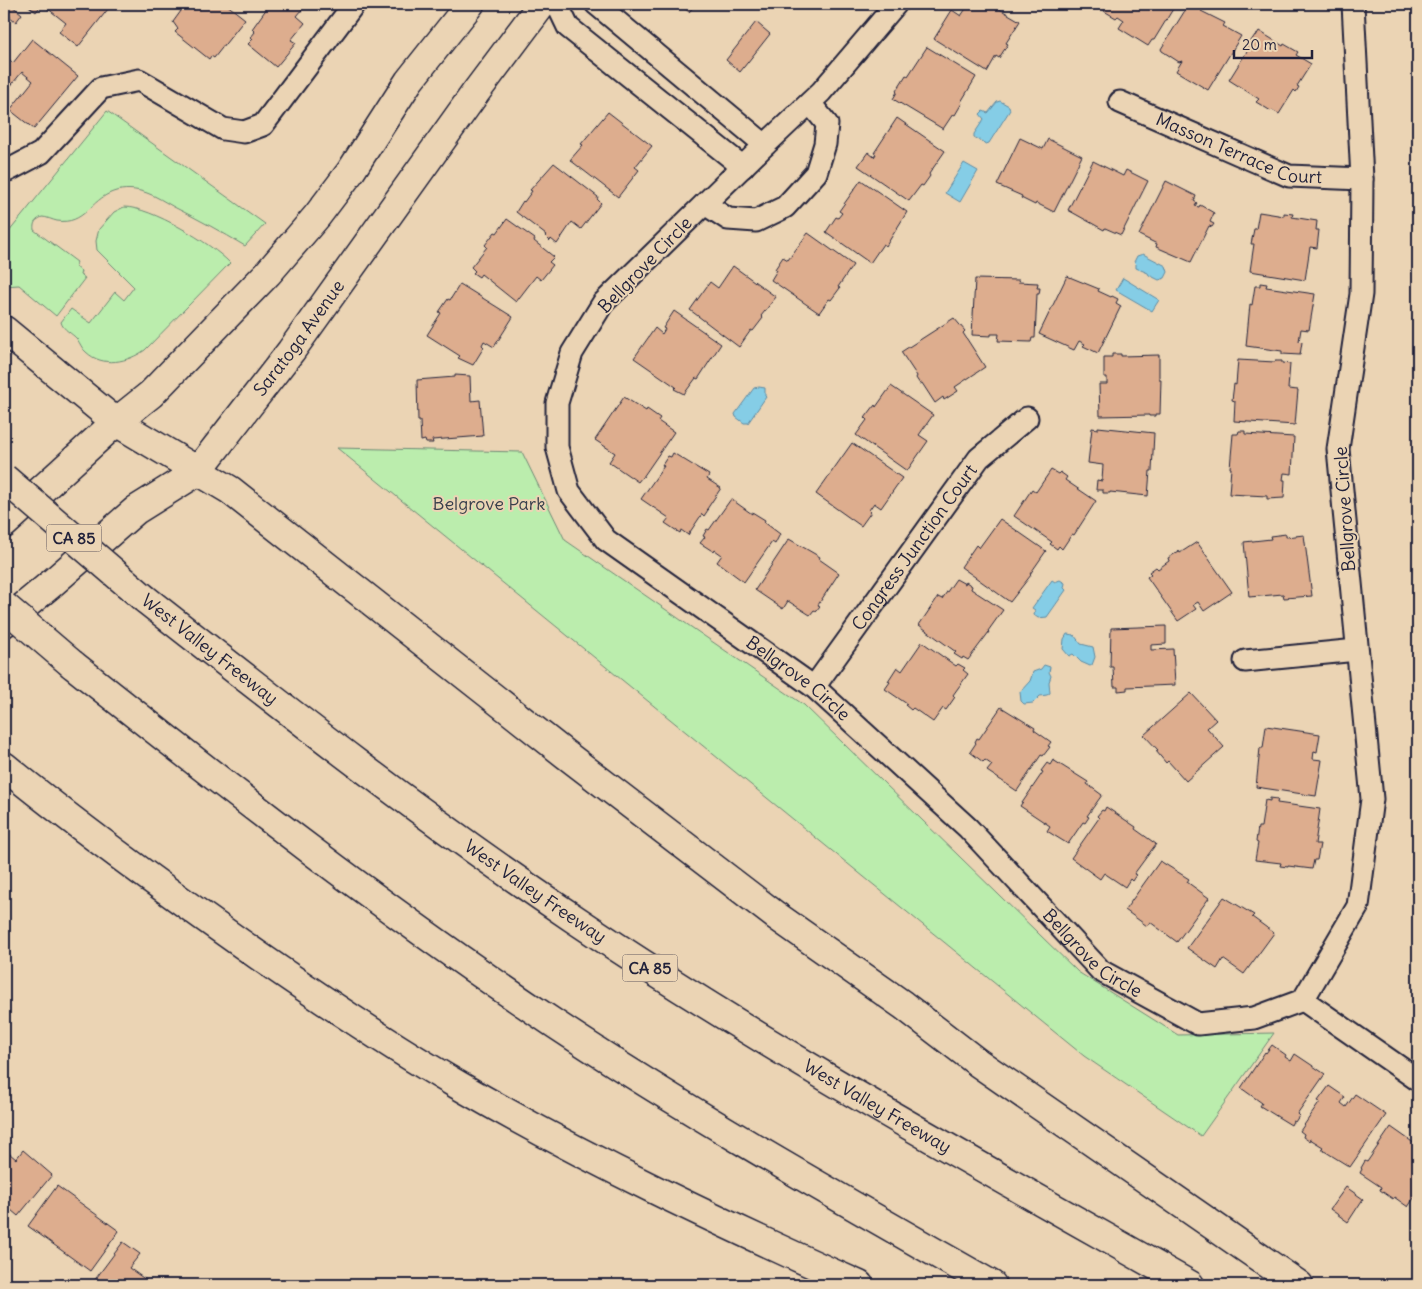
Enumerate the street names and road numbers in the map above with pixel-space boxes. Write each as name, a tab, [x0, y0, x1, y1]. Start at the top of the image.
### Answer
street label: Masson Terrace Court	[1153, 107, 1323, 188]
street label: Bellgrove Circle	[593, 211, 697, 318]
street label: Saratoga Avenue	[248, 275, 349, 401]
street label: Bellgrove Circle	[1329, 446, 1360, 572]
street label: Congress Junction Court	[847, 460, 982, 635]
road number: CA 85	[46, 524, 102, 552]
street label: West Valley Freeway	[137, 589, 283, 710]
street label: Bellgrove Circle	[742, 631, 855, 726]
street label: West Valley Freeway	[460, 834, 611, 948]
street label: Bellgrove Circle	[1038, 904, 1146, 1002]
road number: CA 85	[622, 954, 678, 981]
street label: West Valley Freeway	[799, 1054, 956, 1158]

